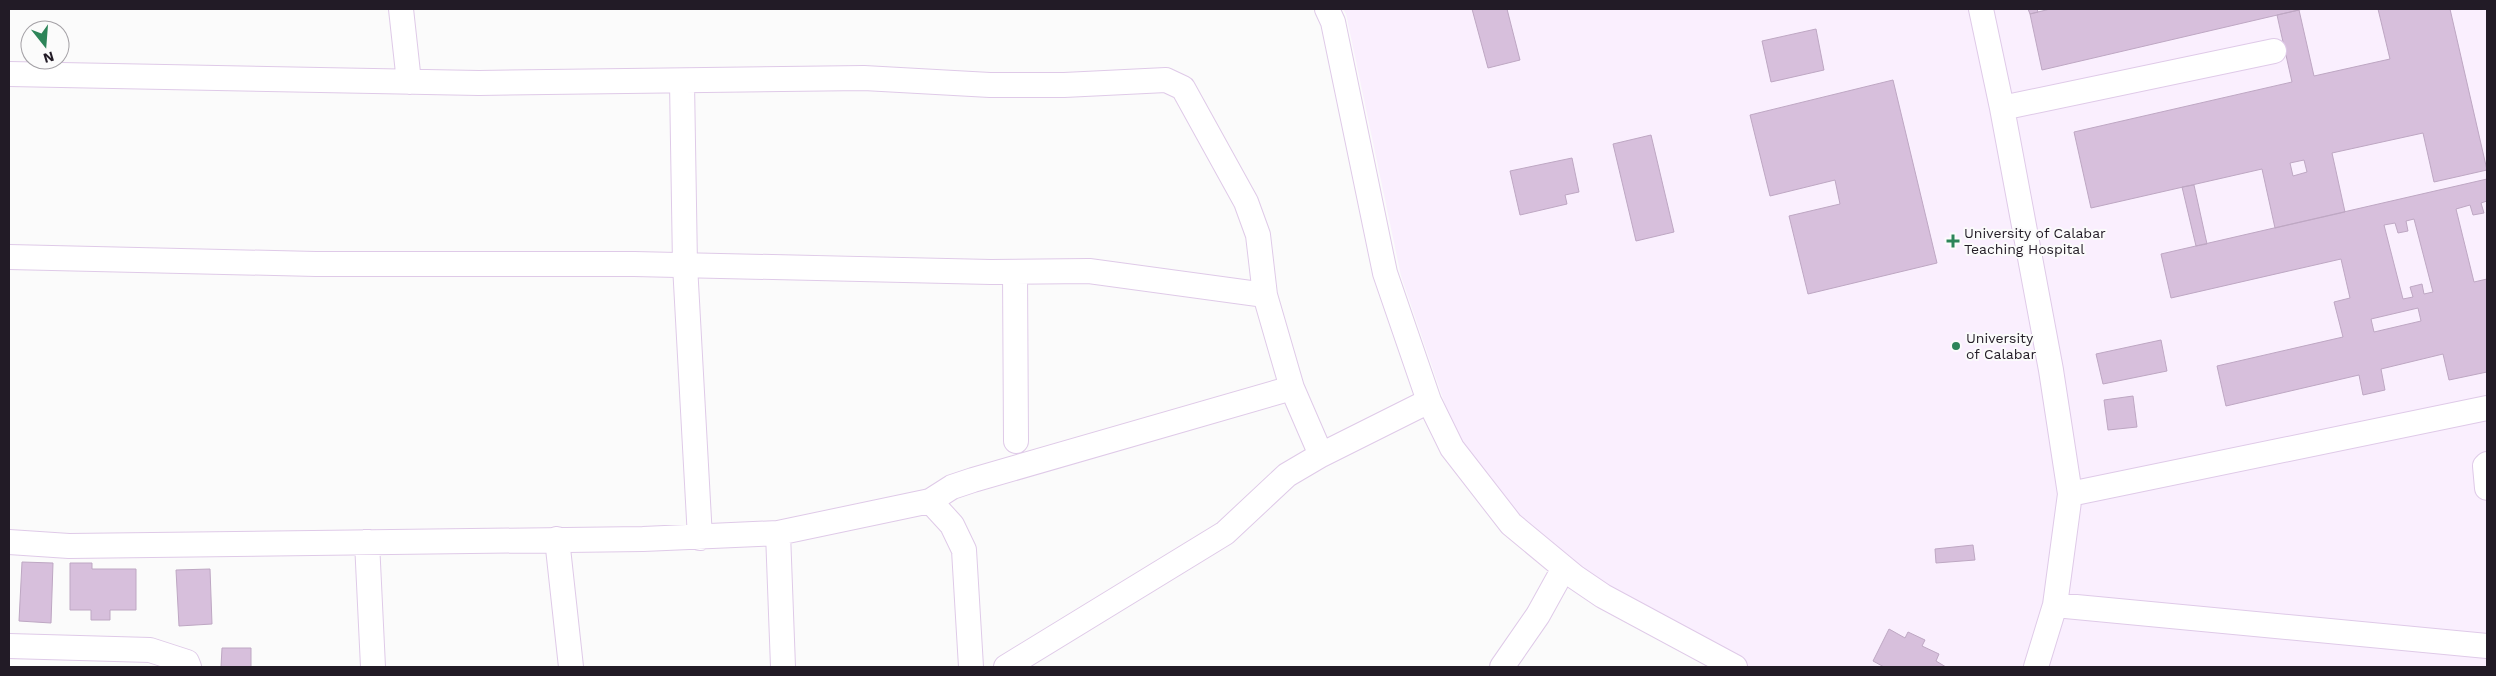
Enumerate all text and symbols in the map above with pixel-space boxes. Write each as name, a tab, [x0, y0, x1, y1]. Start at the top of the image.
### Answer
north arrow	[20, 20, 70, 70]
text: N	[42, 48, 56, 67]
place label: University of Calabar Teaching Hospital	[1964, 225, 2106, 257]
marker: University of Calabar Teaching Hospital	[1946, 234, 1960, 248]
place label: University of Calabar	[1966, 330, 2036, 362]
marker: University of Calabar	[1950, 340, 1962, 352]

